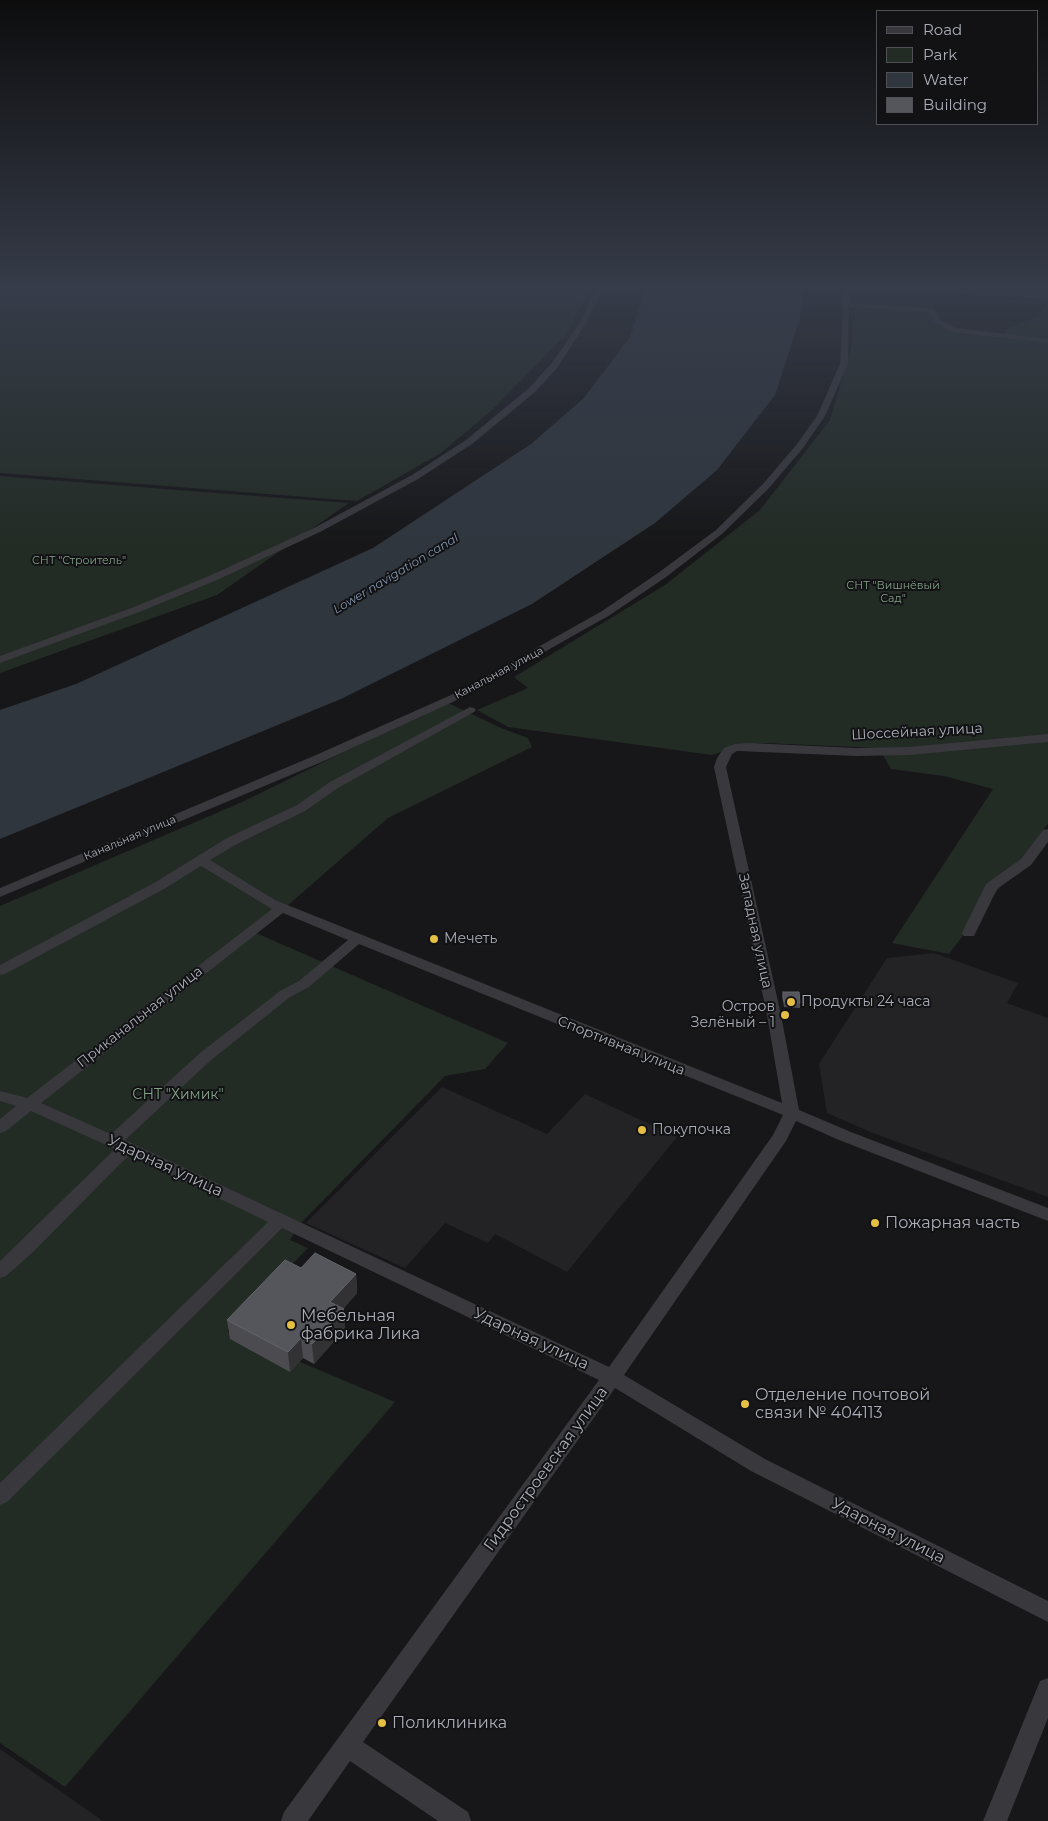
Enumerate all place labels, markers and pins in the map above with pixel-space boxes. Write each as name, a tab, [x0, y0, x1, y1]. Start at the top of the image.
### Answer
place label: Мечеть	[444, 931, 497, 947]
marker: Мечеть	[428, 933, 440, 945]
place label: Продукты 24 часа	[801, 994, 930, 1010]
marker: Продукты 24 часа	[785, 996, 797, 1008]
place label: Остров Зелёный – 1	[691, 999, 775, 1032]
marker: Остров Зелёный – 1	[779, 1009, 791, 1021]
place label: Покупочка	[652, 1122, 731, 1138]
marker: Покупочка	[636, 1124, 648, 1136]
place label: Пожарная часть	[885, 1213, 1020, 1233]
marker: Пожарная часть	[869, 1217, 881, 1229]
place label: Мебельная фабрика Лика	[301, 1306, 420, 1344]
marker: Мебельная фабрика Лика	[285, 1319, 297, 1331]
place label: Отделение почтовой связи № 404113	[755, 1385, 930, 1423]
marker: Отделение почтовой связи № 404113	[739, 1398, 751, 1410]
place label: Поликлиника	[392, 1713, 507, 1733]
marker: Поликлиника	[376, 1717, 388, 1729]

